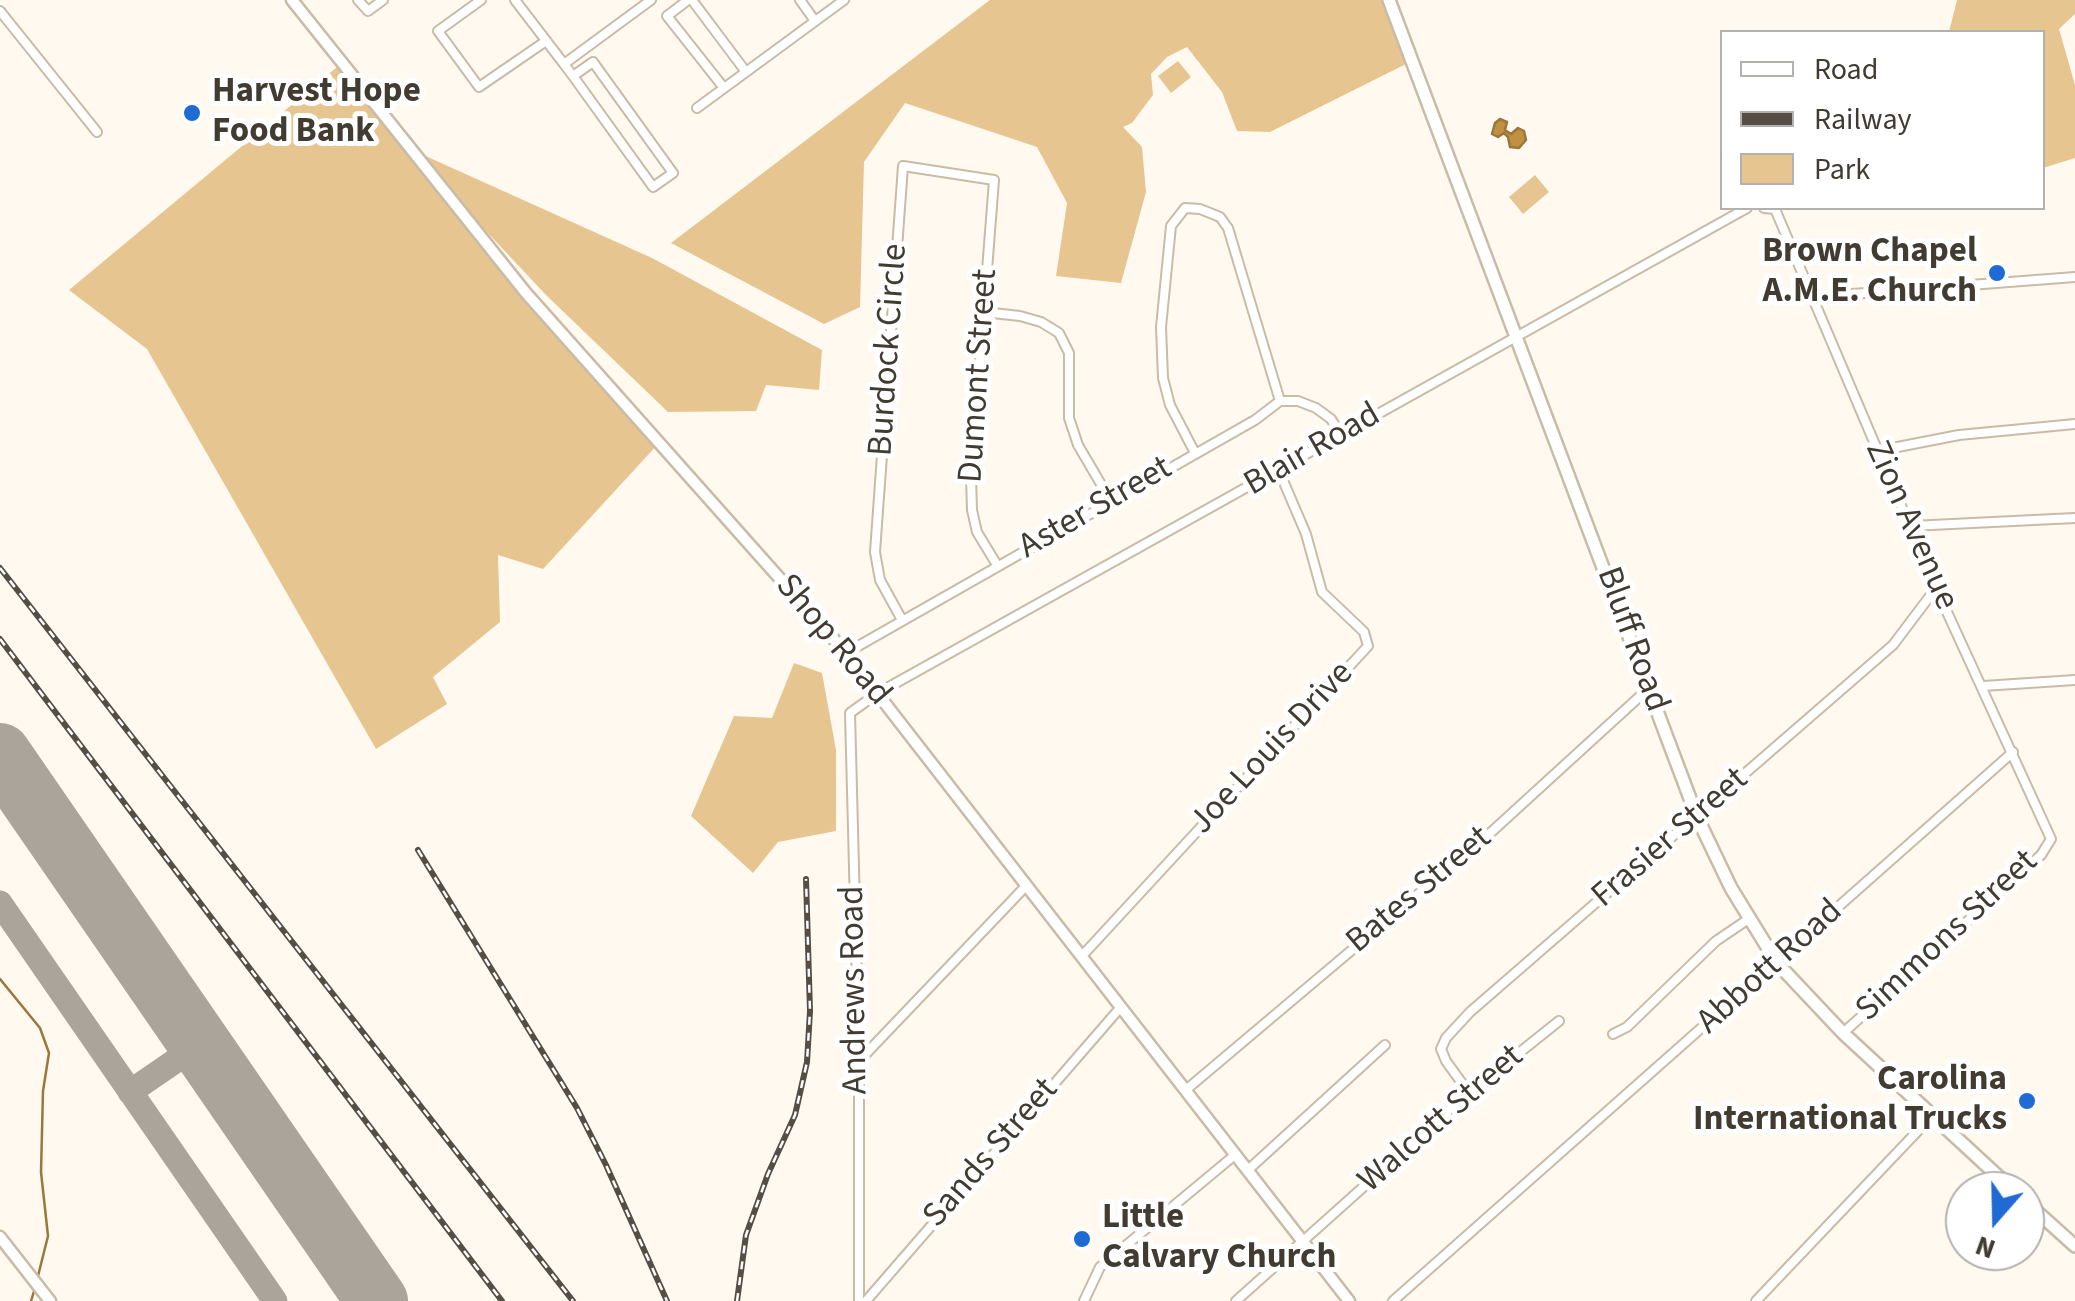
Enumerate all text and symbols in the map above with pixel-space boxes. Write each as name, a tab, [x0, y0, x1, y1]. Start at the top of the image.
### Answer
legend	[1720, 30, 2045, 210]
text: Road	[1814, 48, 1878, 91]
place label: Harvest Hope Food Bank	[212, 72, 421, 154]
text: Railway	[1814, 98, 1912, 141]
marker: Harvest Hope Food Bank	[181, 102, 203, 124]
text: Park	[1814, 148, 1870, 191]
place label: Brown Chapel A.M.E. Church	[1762, 232, 1977, 314]
street label: Burdock Circle	[862, 242, 918, 458]
marker: Brown Chapel A.M.E. Church	[1986, 262, 2008, 284]
street label: Dumont Street	[952, 268, 1008, 484]
street label: Blair Road	[1238, 395, 1388, 507]
street label: Zion Avenue	[1854, 435, 1966, 617]
street label: Aster Street	[1012, 448, 1180, 570]
street label: Bluff Road	[1585, 562, 1677, 718]
street label: Shop Road	[765, 567, 899, 715]
street label: Joe Louis Drive	[1182, 654, 1364, 844]
street label: Frasier Street	[1584, 760, 1758, 918]
street label: Bates Street	[1339, 818, 1501, 964]
street label: Simmons Street	[1849, 842, 2047, 1032]
street label: Andrews Road	[833, 885, 879, 1095]
street label: Abbott Road	[1690, 892, 1852, 1044]
street label: Walcott Street	[1351, 1037, 1533, 1203]
place label: Carolina International Trucks	[1693, 1060, 2007, 1142]
street label: Sands Street	[916, 1071, 1068, 1237]
marker: Carolina International Trucks	[2016, 1090, 2038, 1112]
north arrow	[1945, 1171, 2045, 1271]
place label: Little Calvary Church	[1102, 1198, 1336, 1280]
text: N	[1970, 1225, 2001, 1269]
marker: Little Calvary Church	[1071, 1228, 1093, 1250]

